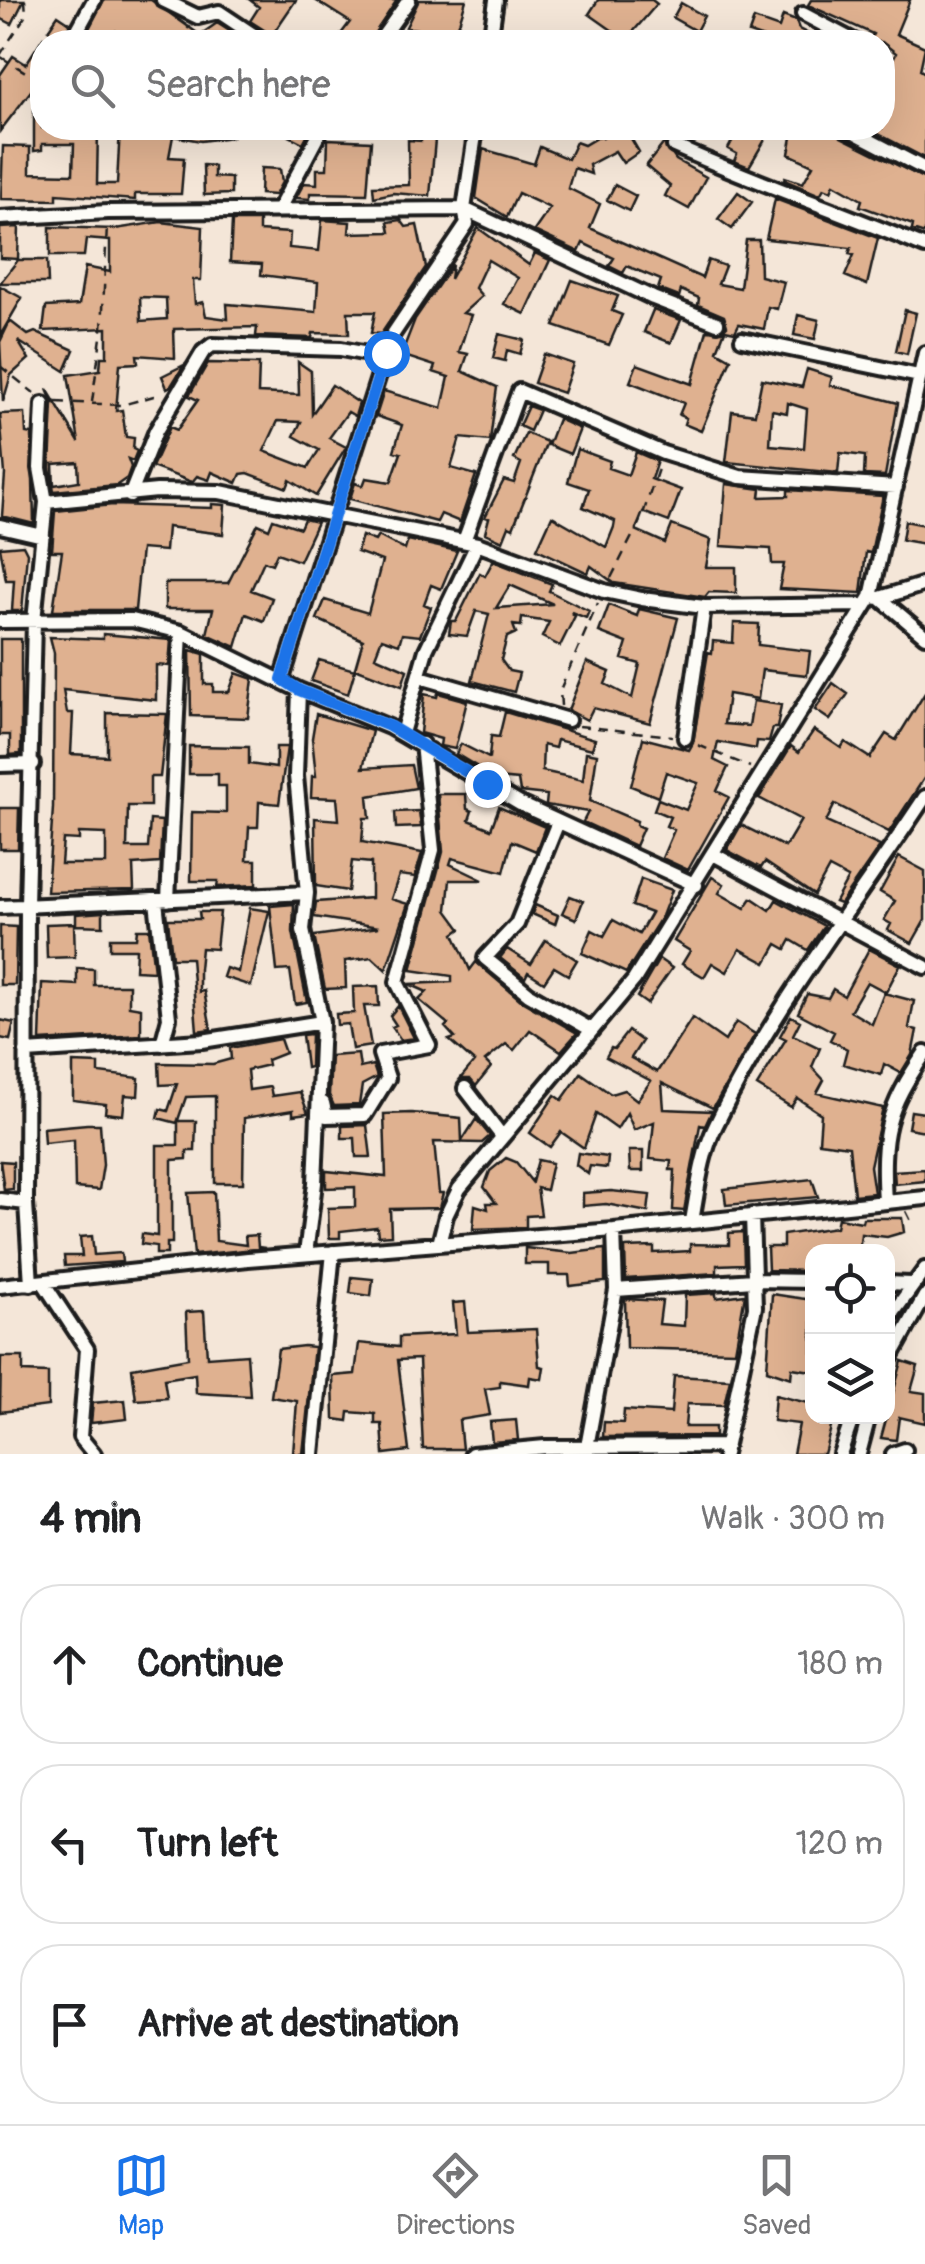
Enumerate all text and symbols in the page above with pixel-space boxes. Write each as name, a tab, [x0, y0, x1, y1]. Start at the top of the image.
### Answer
search box	[30, 30, 895, 140]
icon: search	[65, 58, 120, 113]
text: Search here	[145, 61, 331, 109]
route start	[364, 331, 410, 377]
route end	[465, 762, 511, 808]
map controls	[805, 1244, 895, 1424]
button: locate	[805, 1244, 895, 1334]
button: layers	[805, 1334, 895, 1424]
text: 4 min	[40, 1493, 142, 1545]
text: Walk · 300 m	[701, 1499, 885, 1539]
icon: ahead	[42, 1637, 97, 1692]
text: Continue	[137, 1640, 283, 1688]
text: 180 m	[797, 1644, 883, 1684]
icon: left	[42, 1817, 97, 1872]
text: Turn left	[137, 1820, 278, 1868]
text: 120 m	[795, 1824, 883, 1864]
icon: arrive	[42, 1997, 97, 2052]
text: Arrive at destination	[137, 2000, 459, 2048]
tab: Map	[114, 2148, 169, 2243]
tab: Directions	[396, 2148, 515, 2243]
tab: Saved	[742, 2148, 811, 2243]

